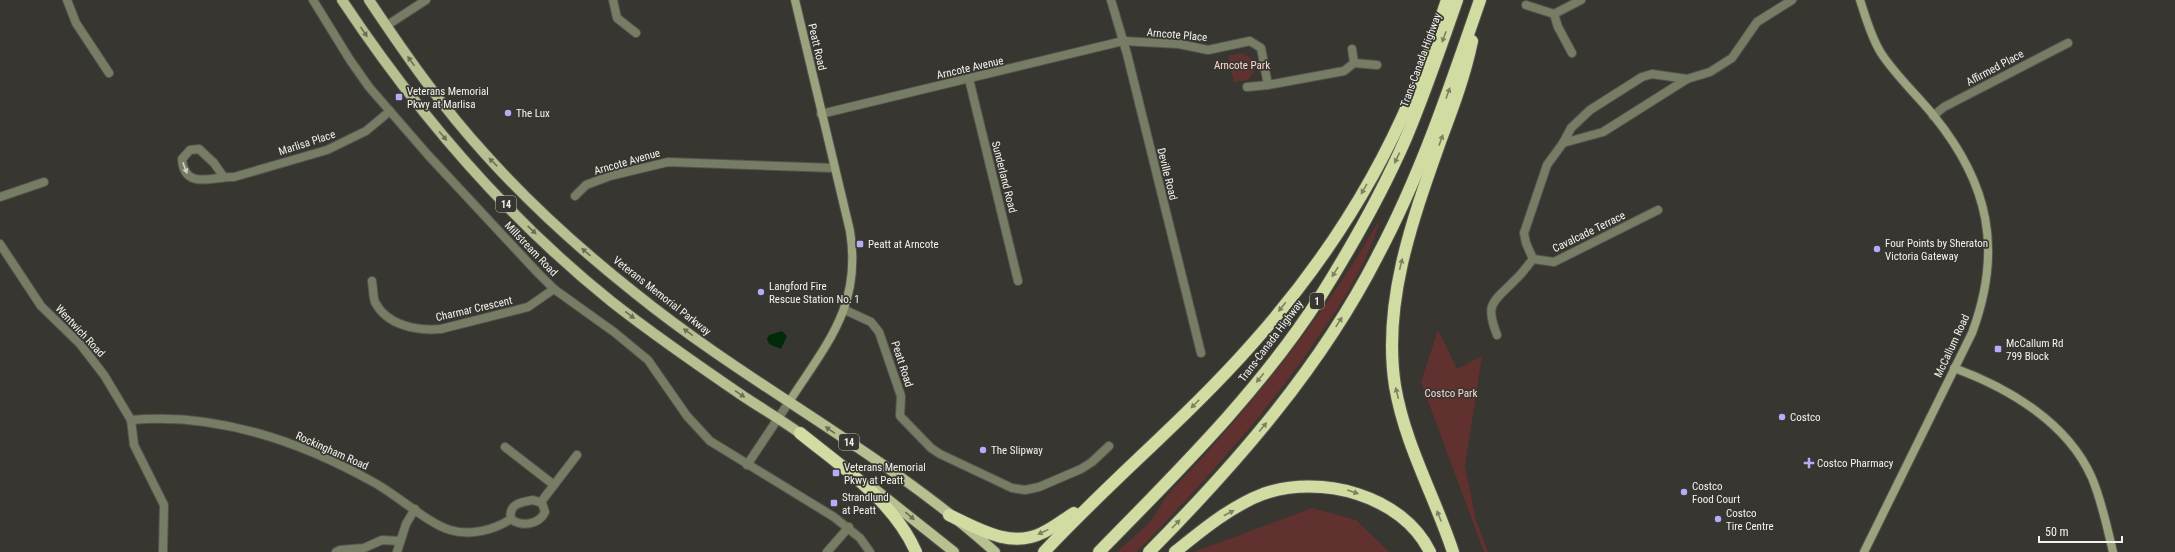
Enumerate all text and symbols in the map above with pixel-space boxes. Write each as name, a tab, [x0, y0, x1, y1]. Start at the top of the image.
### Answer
street label: Trans-Canada Highway	[1398, 11, 1444, 109]
street label: Peatt Road	[805, 22, 829, 72]
street label: Arncote Place	[1146, 26, 1208, 44]
one-way arrow	[360, 27, 368, 38]
one-way arrow	[1441, 31, 1447, 43]
street label: Affirmed Place	[1964, 47, 2026, 89]
street label: Arncote Avenue	[935, 54, 1005, 82]
one-way arrow	[407, 56, 415, 66]
park label: Arncote Park	[1214, 59, 1270, 72]
place label: Veterans Memorial Pkwy at Marlisa	[407, 85, 489, 111]
one-way arrow	[1445, 86, 1451, 98]
marker: Veterans Memorial Pkwy at Marlisa	[394, 92, 404, 102]
place label: The Lux	[516, 107, 550, 120]
marker: The Lux	[503, 108, 513, 118]
street label: Marlisa Place	[277, 128, 337, 158]
one-way arrow	[438, 130, 447, 141]
one-way arrow	[1438, 134, 1444, 146]
street label: Sunderland Road	[989, 140, 1019, 214]
street label: Arncote Avenue	[592, 146, 662, 178]
street label: Deville Road	[1154, 147, 1180, 201]
one-way arrow	[1394, 152, 1400, 164]
one-way arrow	[488, 157, 498, 167]
one-way arrow	[181, 162, 188, 174]
one-way arrow	[1361, 183, 1368, 195]
road number: 14	[496, 196, 516, 212]
street label: Cavalcade Terrace	[1550, 209, 1628, 255]
street label: Millstream Road	[502, 219, 560, 279]
one-way arrow	[527, 225, 537, 235]
place label: Four Points by Sheraton Victoria Gateway	[1885, 237, 1988, 263]
place label: Peatt at Arncote	[868, 238, 939, 251]
marker: Peatt at Arncote	[855, 239, 865, 249]
marker: Four Points by Sheraton Victoria Gateway	[1872, 244, 1882, 254]
one-way arrow	[581, 247, 592, 256]
street label: Veterans Memorial Parkway	[610, 254, 714, 339]
one-way arrow	[1399, 258, 1405, 270]
one-way arrow	[1332, 266, 1339, 278]
place label: Langford Fire Rescue Station No. 1	[769, 280, 860, 306]
marker: Langford Fire Rescue Station No. 1	[756, 287, 766, 297]
road number: 1	[1310, 293, 1324, 309]
street label: Charmar Crescent	[434, 294, 514, 324]
street label: Trans-Canada Highway	[1236, 297, 1306, 385]
street label: Wentwich Road	[53, 302, 107, 360]
one-way arrow	[1278, 302, 1286, 313]
one-way arrow	[625, 311, 636, 320]
street label: McCallum Road	[1932, 312, 1972, 380]
one-way arrow	[1335, 317, 1343, 327]
one-way arrow	[683, 329, 693, 337]
place label: McCallum Rd 799 Block	[2006, 337, 2063, 363]
street label: Peatt Road	[888, 339, 916, 389]
marker: McCallum Rd 799 Block	[1993, 344, 2003, 354]
one-way arrow	[1255, 372, 1264, 383]
one-way arrow	[1393, 387, 1399, 399]
park label: Costco Park	[1425, 387, 1477, 400]
one-way arrow	[735, 390, 745, 398]
one-way arrow	[1190, 399, 1200, 408]
place label: Costco	[1790, 411, 1821, 424]
marker: Costco	[1777, 412, 1787, 422]
one-way arrow	[1259, 422, 1268, 433]
one-way arrow	[824, 426, 835, 434]
street label: Rockingham Road	[294, 429, 370, 473]
road number: 14	[839, 434, 859, 450]
place label: The Slipway	[991, 444, 1043, 457]
marker: The Slipway	[978, 445, 988, 455]
place label: Costco Pharmacy	[1817, 457, 1894, 470]
marker: Costco Pharmacy	[1804, 458, 1814, 468]
place label: Veterans Memorial Pkwy at Peatt	[844, 461, 926, 487]
marker: Veterans Memorial Pkwy at Peatt	[831, 468, 841, 478]
place label: Costco Food Court	[1692, 480, 1740, 506]
marker: Costco Food Court	[1679, 487, 1689, 497]
one-way arrow	[1347, 490, 1359, 496]
place label: Strandlund at Peatt	[842, 491, 889, 517]
marker: Strandlund at Peatt	[829, 498, 839, 508]
place label: Costco Tire Centre	[1726, 507, 1774, 533]
one-way arrow	[1223, 509, 1234, 516]
one-way arrow	[1436, 510, 1442, 521]
one-way arrow	[904, 511, 915, 520]
marker: Costco Tire Centre	[1713, 514, 1723, 524]
scale bar	[2039, 518, 2122, 544]
one-way arrow	[1171, 519, 1181, 529]
text: 50 m	[2045, 525, 2069, 539]
one-way arrow	[1037, 529, 1049, 535]

